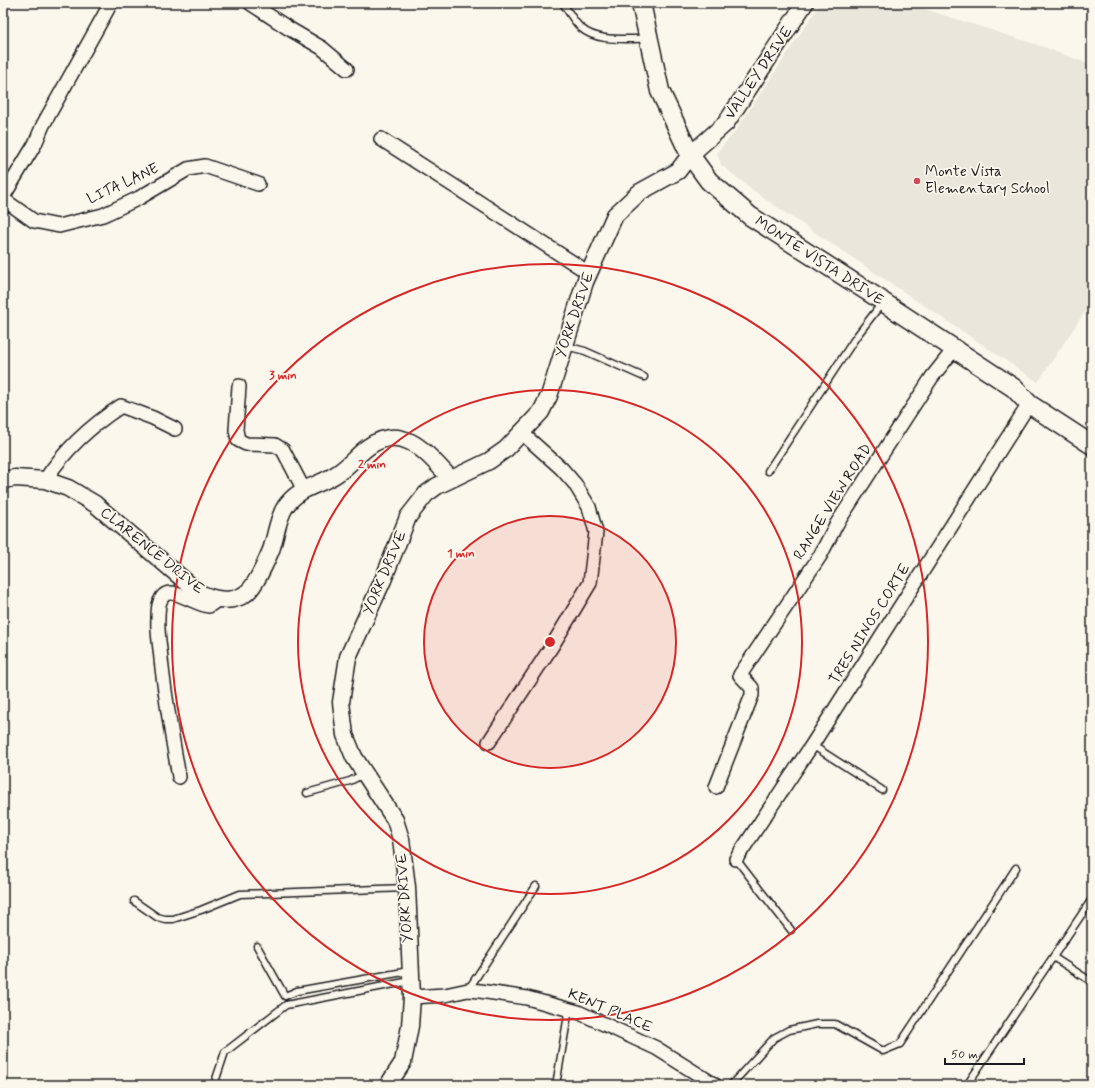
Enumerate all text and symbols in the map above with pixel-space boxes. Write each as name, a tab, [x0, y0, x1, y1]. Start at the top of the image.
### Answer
street label: VALLEY DRIVE	[720, 22, 798, 123]
street label: LITA LANE	[84, 159, 162, 209]
place label: Monte Vista Elementary School	[925, 162, 1050, 199]
marker: Monte Vista Elementary School	[912, 176, 922, 186]
street label: MONTE VISTA DRIVE	[751, 212, 888, 310]
street label: YORK DRIVE	[551, 269, 599, 361]
text: 3 min	[269, 368, 297, 384]
street label: RANGE VIEW ROAD	[789, 440, 877, 564]
text: 2 min	[358, 457, 386, 473]
street label: CLARENCE DRIVE	[96, 503, 208, 599]
street label: YORK DRIVE	[358, 527, 412, 618]
text: 1 min	[447, 546, 475, 562]
street label: TRES NINOS CORTE	[825, 560, 915, 688]
centre of rings	[543, 635, 557, 649]
street label: YORK DRIVE	[392, 852, 418, 943]
street label: KENT PLACE	[565, 984, 656, 1038]
scale bar	[945, 1040, 1024, 1066]
text: 50 m	[951, 1047, 978, 1063]

